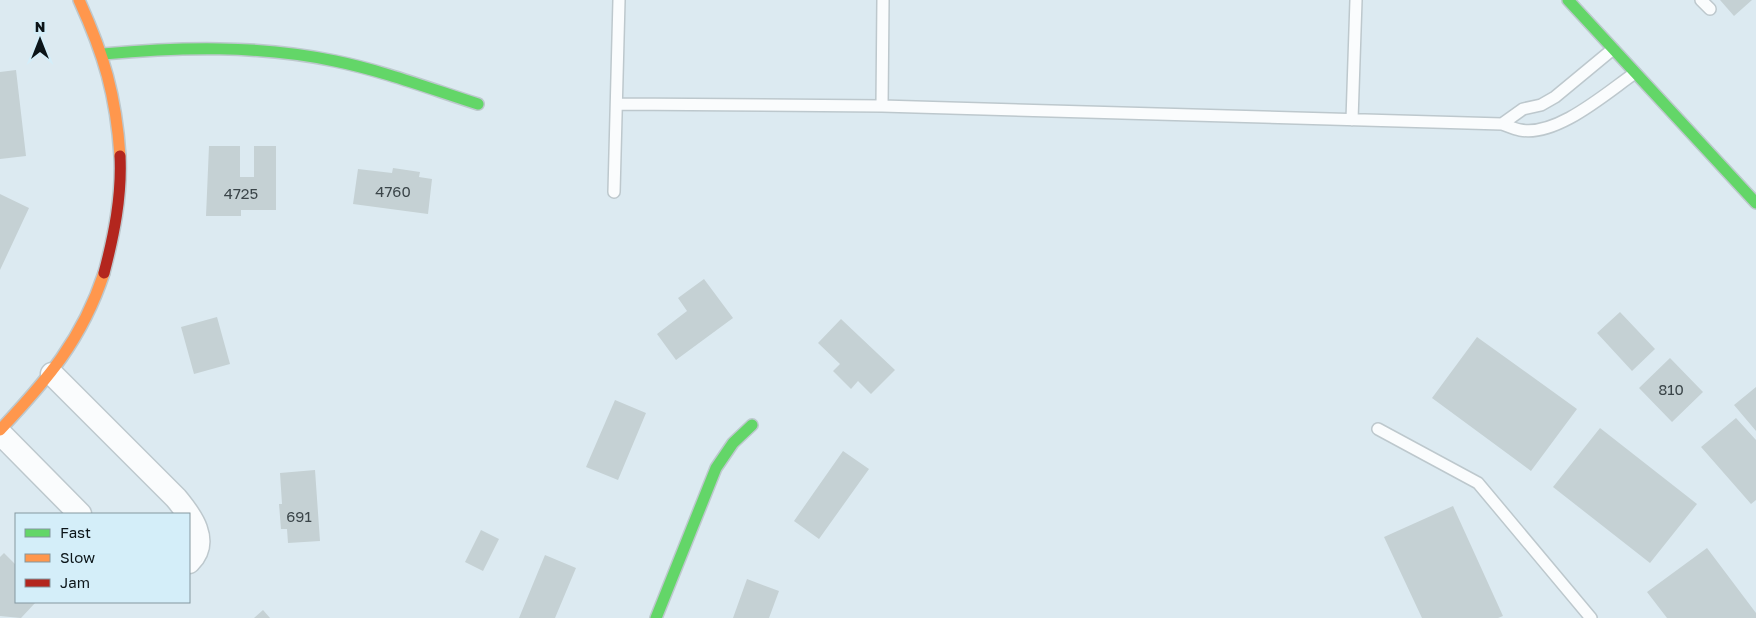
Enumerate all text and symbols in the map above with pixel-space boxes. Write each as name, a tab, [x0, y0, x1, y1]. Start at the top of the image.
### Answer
north arrow	[15, 15, 65, 65]
text: N	[35, 18, 45, 35]
house number: 4760	[375, 182, 411, 200]
house number: 4725	[224, 184, 258, 202]
house number: 810	[1658, 380, 1684, 398]
house number: 691	[286, 507, 312, 525]
legend	[15, 513, 190, 603]
text: Fast	[60, 523, 91, 541]
text: Slow	[60, 548, 95, 566]
text: Jam	[60, 573, 90, 591]

